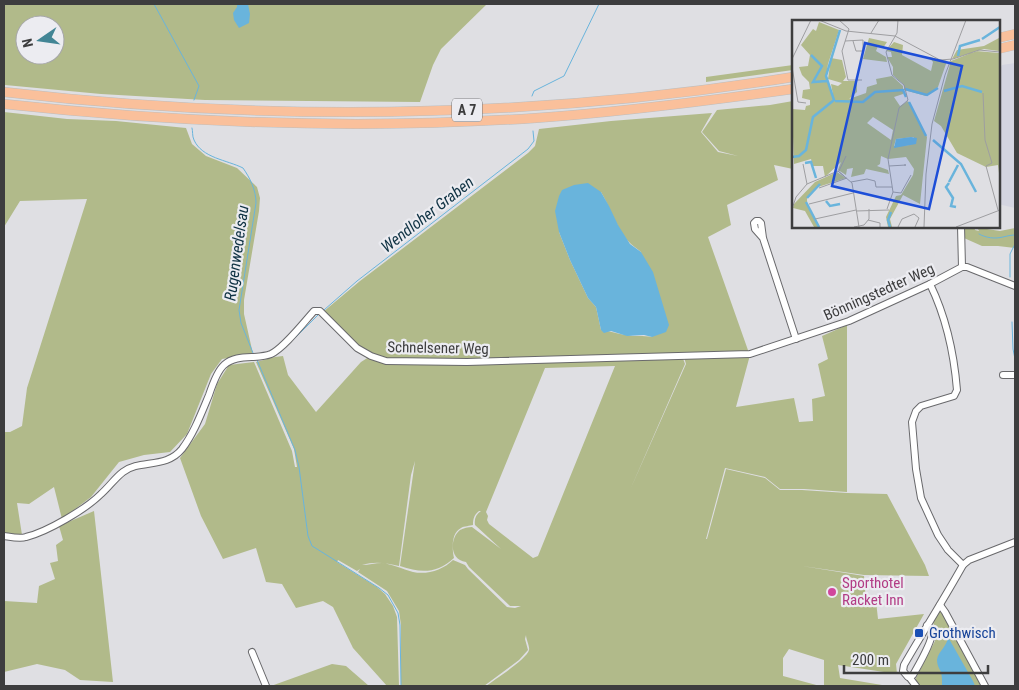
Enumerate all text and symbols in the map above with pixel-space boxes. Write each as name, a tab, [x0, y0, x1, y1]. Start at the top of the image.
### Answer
north arrow	[15, 15, 65, 65]
inset map	[792, 20, 999, 228]
text: N	[19, 37, 36, 49]
road number: A 7	[452, 98, 482, 122]
water label: Wendloher Graben	[377, 172, 477, 256]
water label: Rugenwedelsau	[220, 204, 253, 302]
street label: Bönningstedter Weg	[821, 260, 937, 324]
street label: Schnelsener Weg	[387, 338, 489, 358]
place label: Sporthotel Racket Inn	[842, 574, 904, 609]
marker: Sporthotel Racket Inn	[826, 586, 838, 598]
place label: Grothwisch	[929, 624, 996, 642]
marker: Grothwisch	[913, 627, 925, 639]
scale bar	[844, 642, 988, 674]
text: 200 m	[852, 651, 889, 669]

